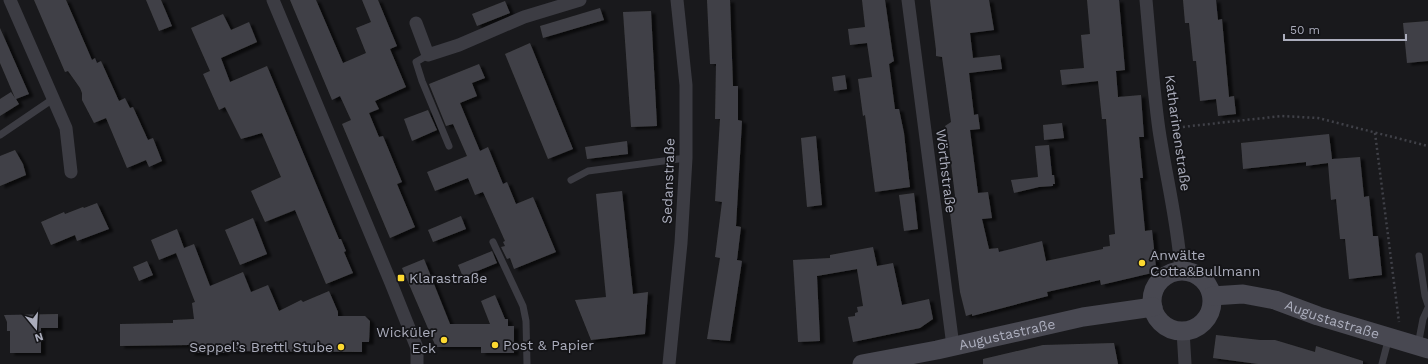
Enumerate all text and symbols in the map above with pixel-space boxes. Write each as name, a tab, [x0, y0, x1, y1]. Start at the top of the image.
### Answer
scale bar	[1284, 16, 1406, 42]
text: 50 m	[1290, 23, 1320, 37]
street label: Katharinenstraße	[1162, 74, 1194, 192]
street label: Wörthstraße	[933, 128, 959, 214]
street label: Sedanstraße	[659, 138, 677, 224]
place label: Anwälte Cotta&Bullmann	[1150, 247, 1260, 279]
marker: Anwälte Cotta&Bullmann	[1137, 258, 1147, 268]
place label: Klarastraße	[409, 270, 487, 286]
marker: Klarastraße	[396, 273, 406, 283]
street label: Augustastraße	[1283, 296, 1381, 342]
north arrow	[16, 308, 56, 348]
street label: Augustastraße	[957, 316, 1057, 353]
place label: Wicküler Eck	[376, 324, 436, 356]
text: N	[33, 330, 45, 344]
marker: Wicküler Eck	[439, 335, 449, 345]
place label: Post & Papier	[503, 337, 594, 353]
place label: Seppel’s Brettl Stube	[189, 339, 333, 355]
marker: Post & Papier	[490, 340, 500, 350]
marker: Seppel’s Brettl Stube	[336, 342, 346, 352]

